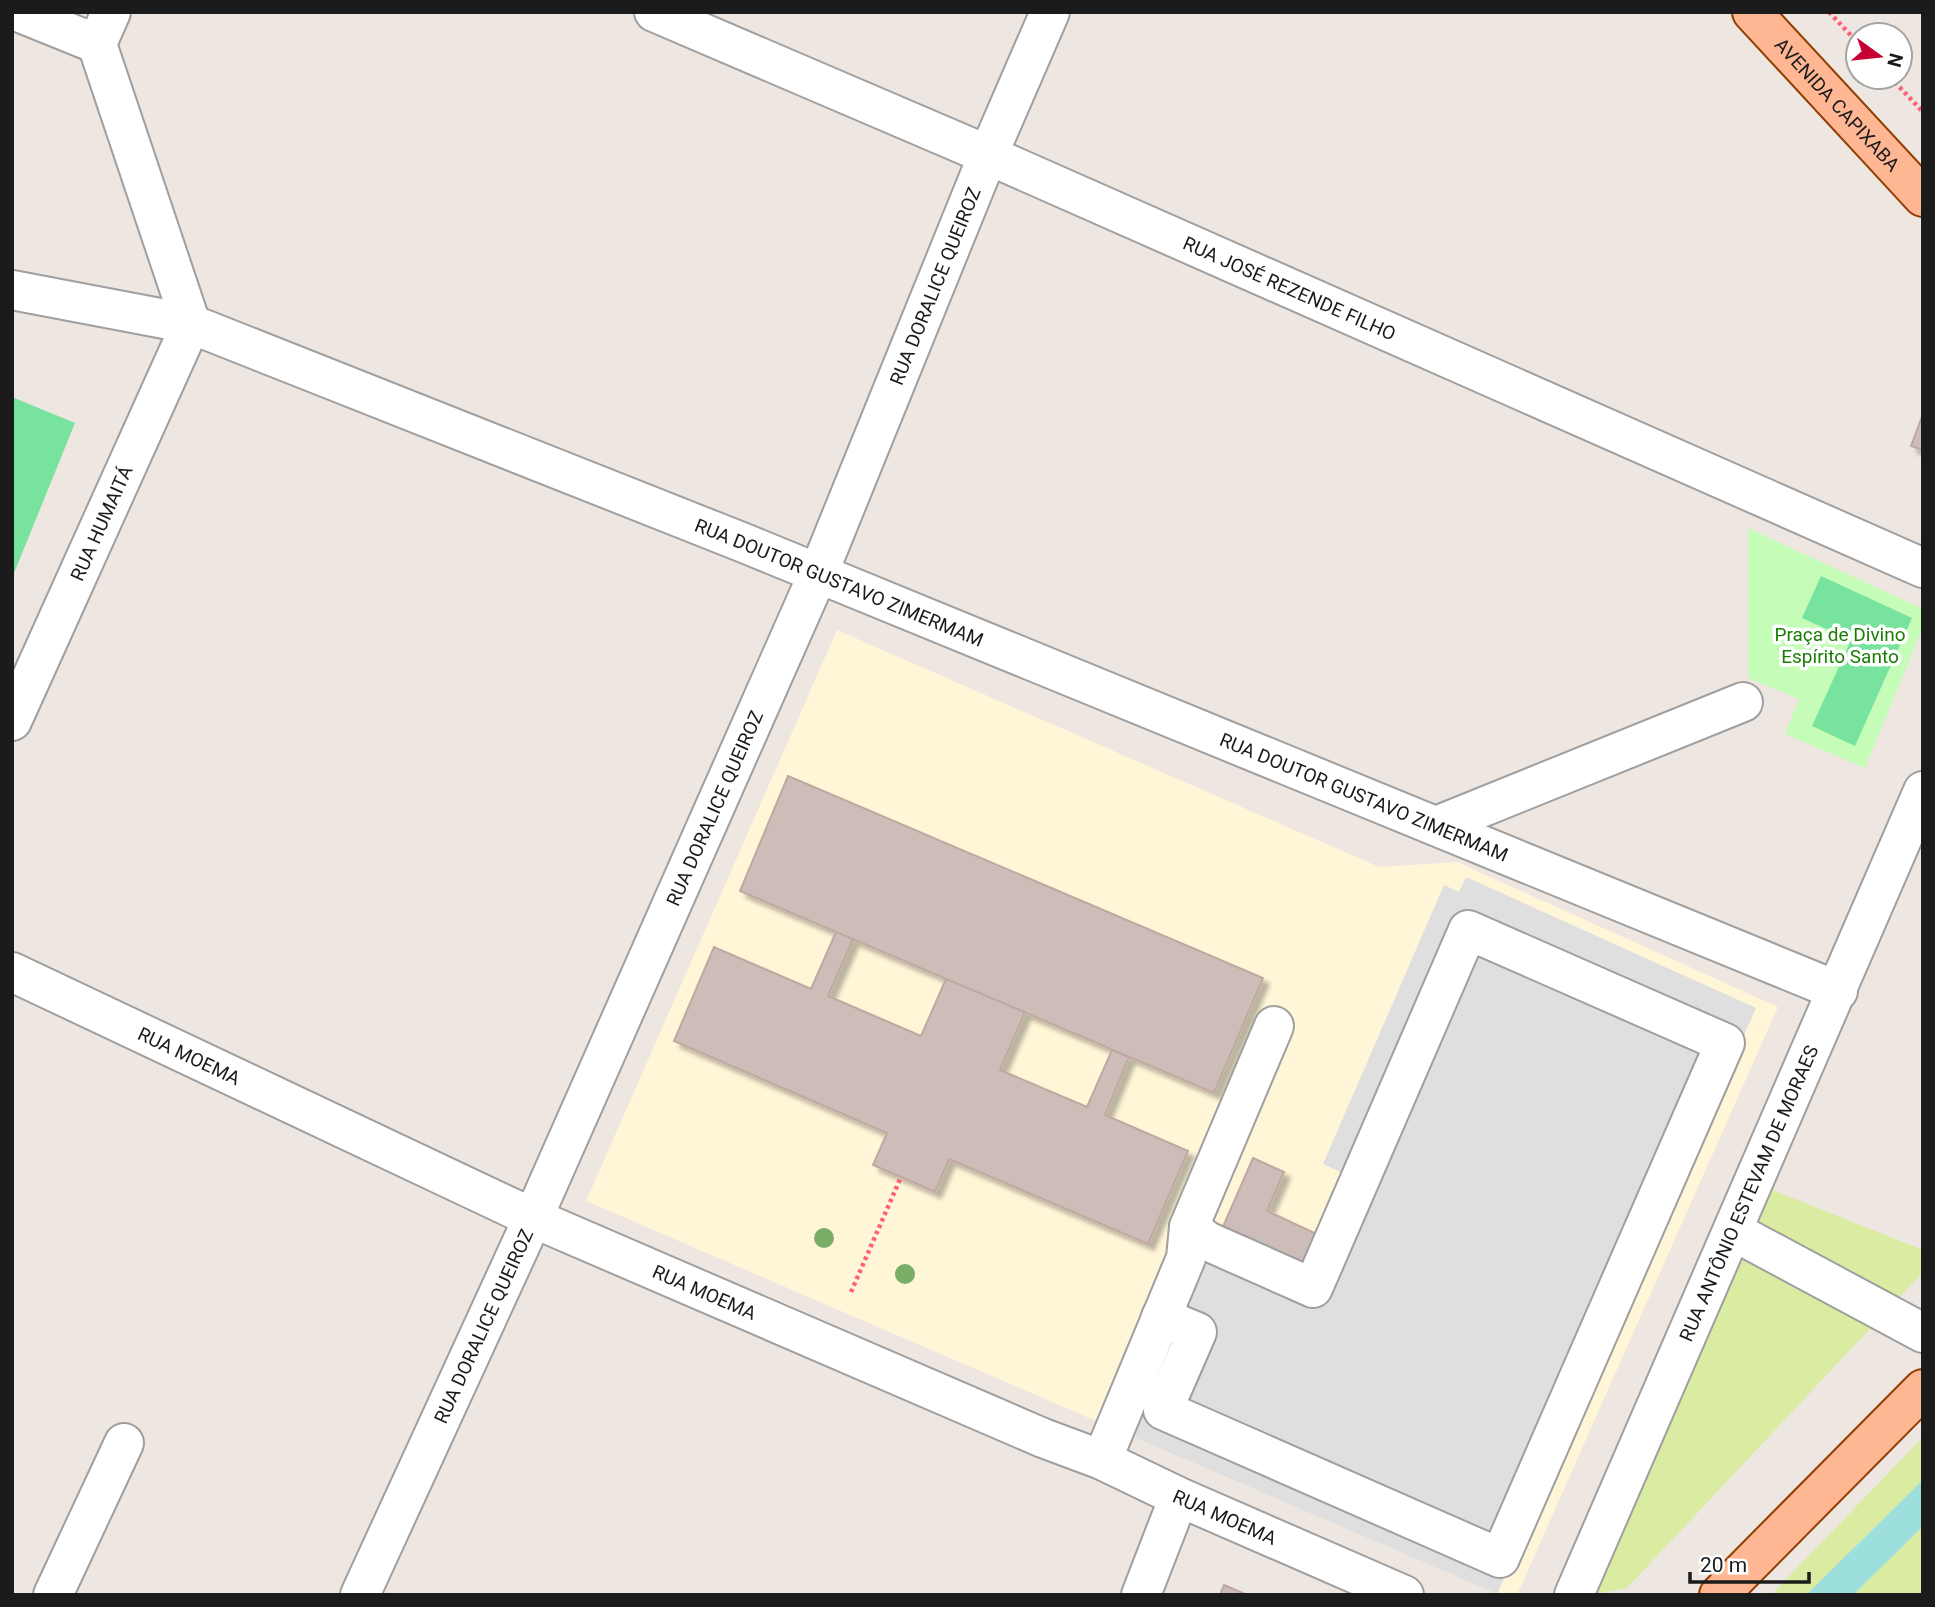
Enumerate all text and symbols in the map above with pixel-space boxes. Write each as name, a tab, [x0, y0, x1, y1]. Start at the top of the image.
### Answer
north arrow	[1844, 21, 1914, 91]
street label: AVENIDA CAPIXABA	[1771, 33, 1905, 175]
street label: RUA DORALICE QUEIROZ	[885, 184, 986, 388]
street label: RUA JOSÉ REZENDE FILHO	[1179, 232, 1399, 346]
street label: RUA HUMAITÁ	[66, 462, 138, 585]
street label: RUA DOUTOR GUSTAVO ZIMERMAM	[692, 514, 987, 652]
park label: Praça de Divino Espírito Santo	[1774, 623, 1906, 668]
street label: RUA DORALICE QUEIROZ	[662, 707, 768, 910]
street label: RUA DOUTOR GUSTAVO ZIMERMAM	[1216, 728, 1511, 867]
street label: RUA MOEMA	[134, 1022, 244, 1090]
street label: RUA ANTÔNIO ESTEVAM DE MORAES	[1674, 1042, 1823, 1345]
street label: RUA DORALICE QUEIROZ	[429, 1225, 538, 1427]
street label: RUA MOEMA	[649, 1260, 760, 1325]
street label: RUA MOEMA	[1169, 1485, 1281, 1550]
scale bar	[1690, 1540, 1809, 1584]
text: 20 m	[1700, 1553, 1747, 1577]

